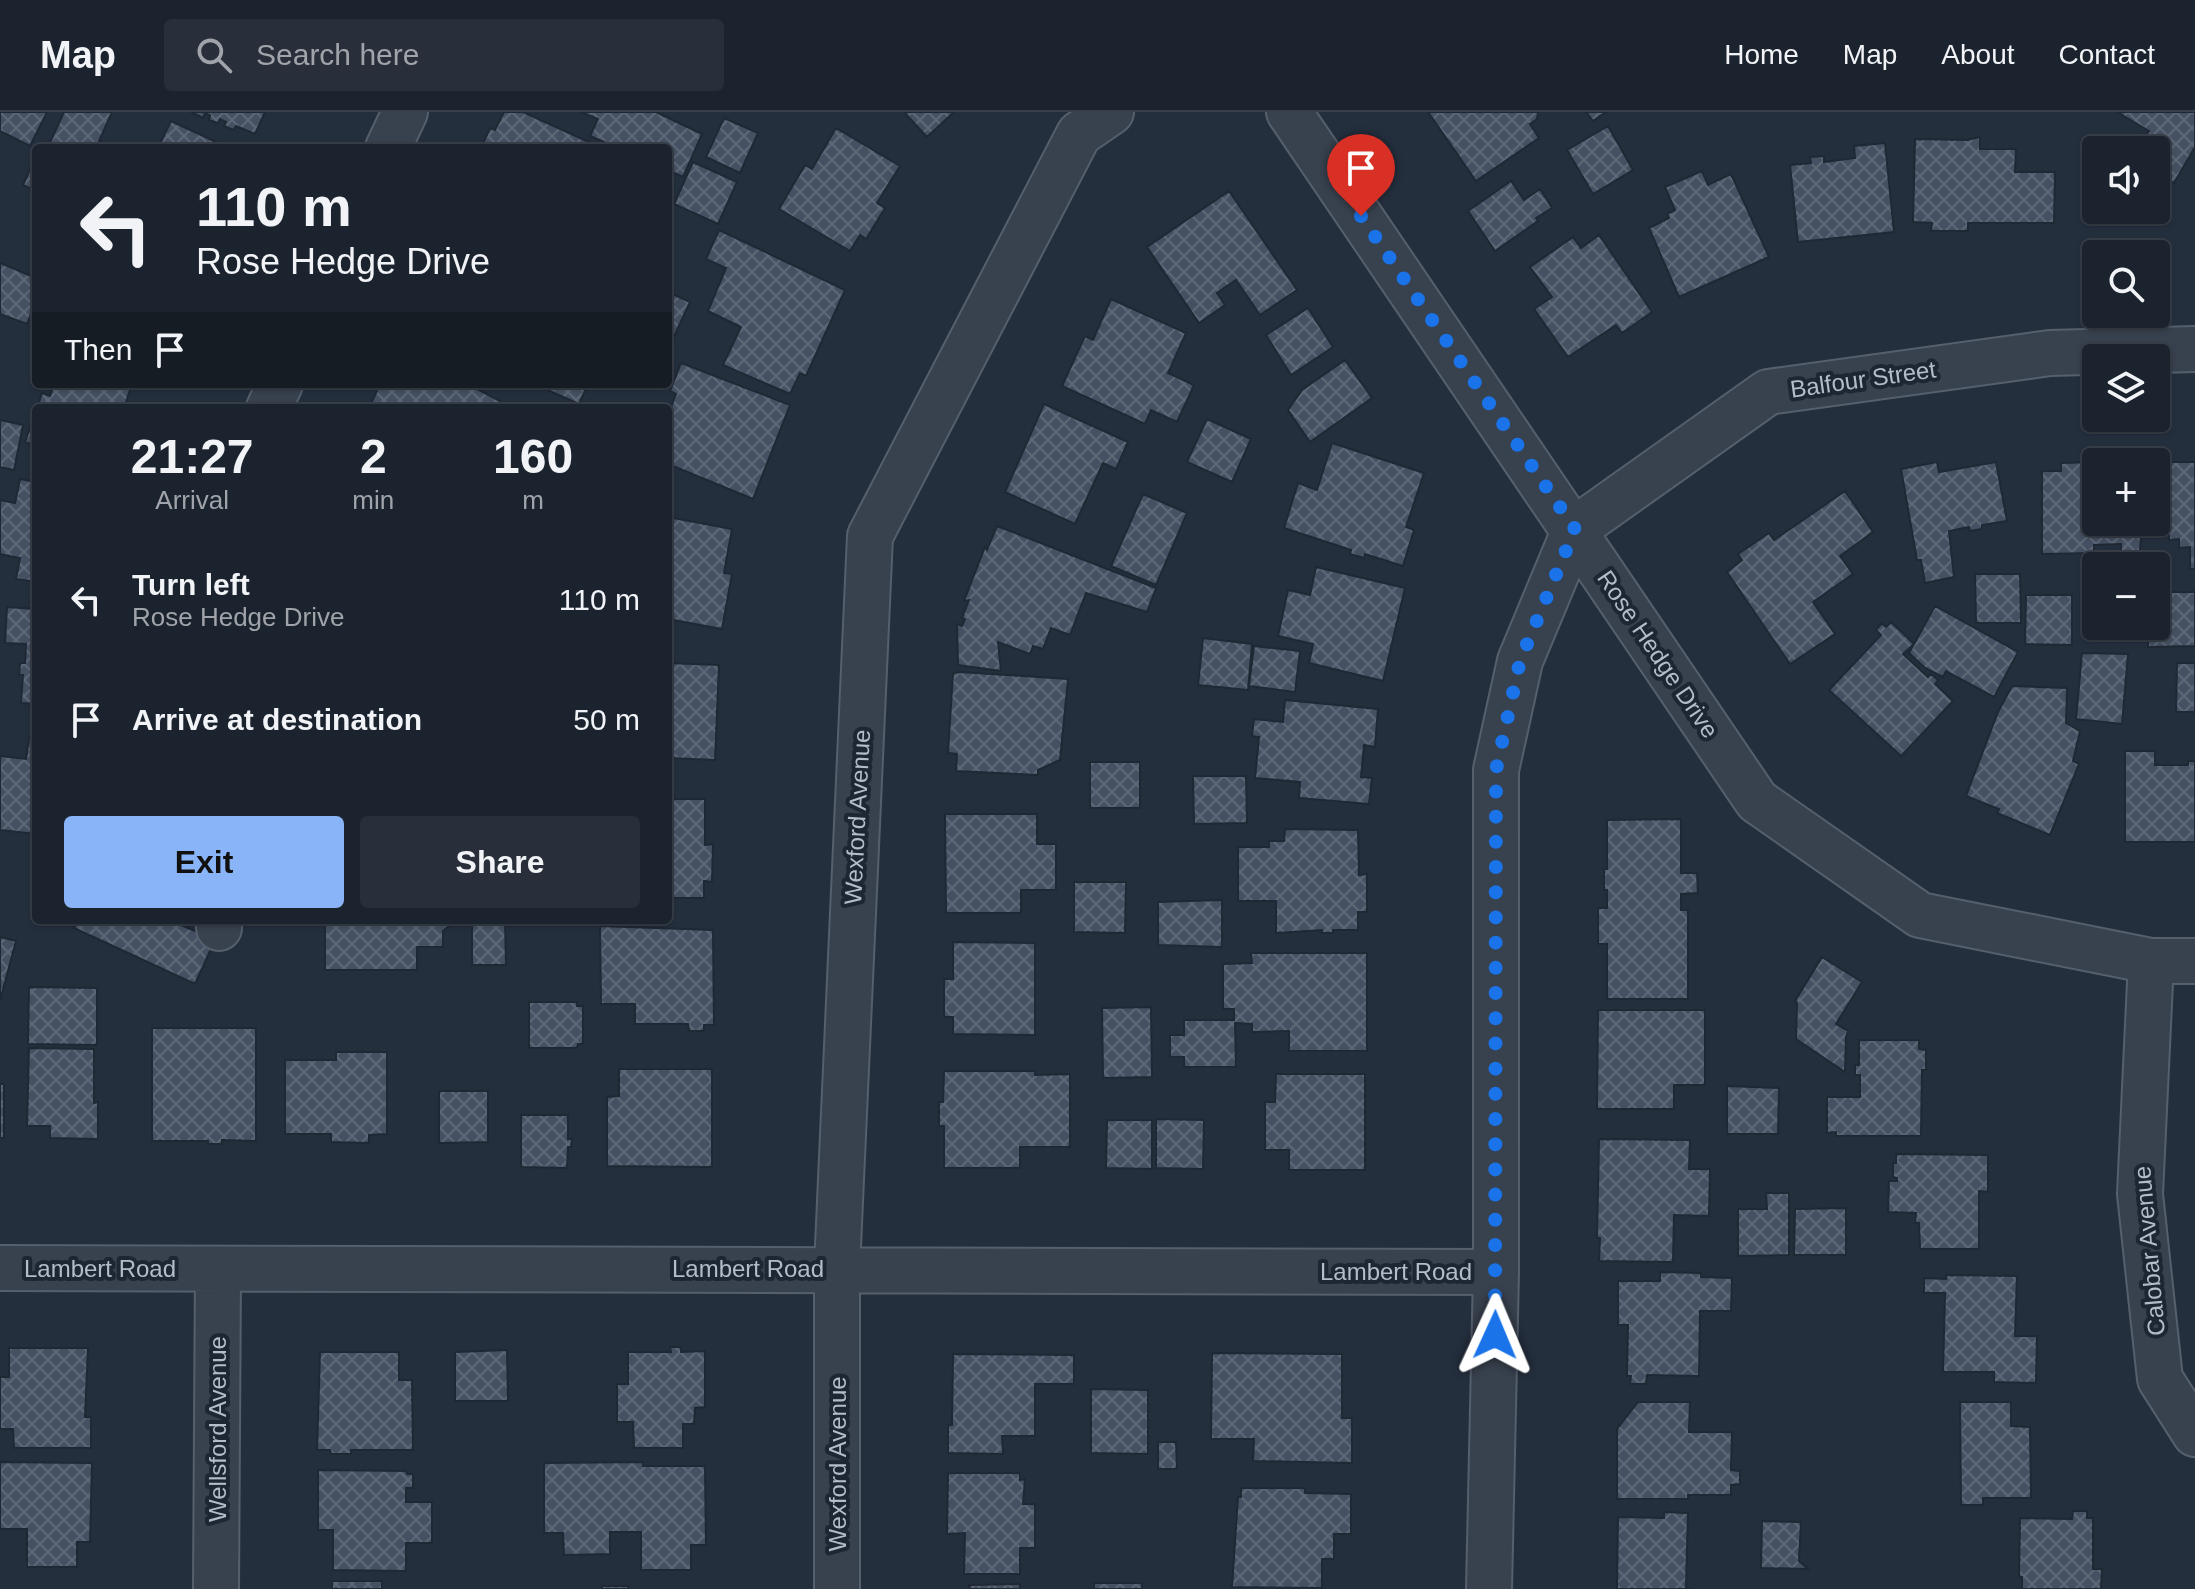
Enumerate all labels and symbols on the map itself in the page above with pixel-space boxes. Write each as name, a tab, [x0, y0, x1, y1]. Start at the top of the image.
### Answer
pin	[1327, 134, 1395, 216]
street label: Balfour Street	[1788, 355, 1938, 403]
street label: Rose Hedge Drive	[1592, 565, 1724, 743]
street label: Wexford Avenue	[839, 729, 875, 905]
street label: Calobar Avenue	[2128, 1165, 2170, 1337]
street label: Lambert Road	[24, 1255, 176, 1282]
street label: Lambert Road	[672, 1255, 824, 1282]
street label: Lambert Road	[1320, 1258, 1472, 1285]
position arrow	[1453, 1293, 1537, 1377]
street label: Wellsford Avenue	[204, 1336, 231, 1522]
street label: Wexford Avenue	[824, 1376, 851, 1552]

